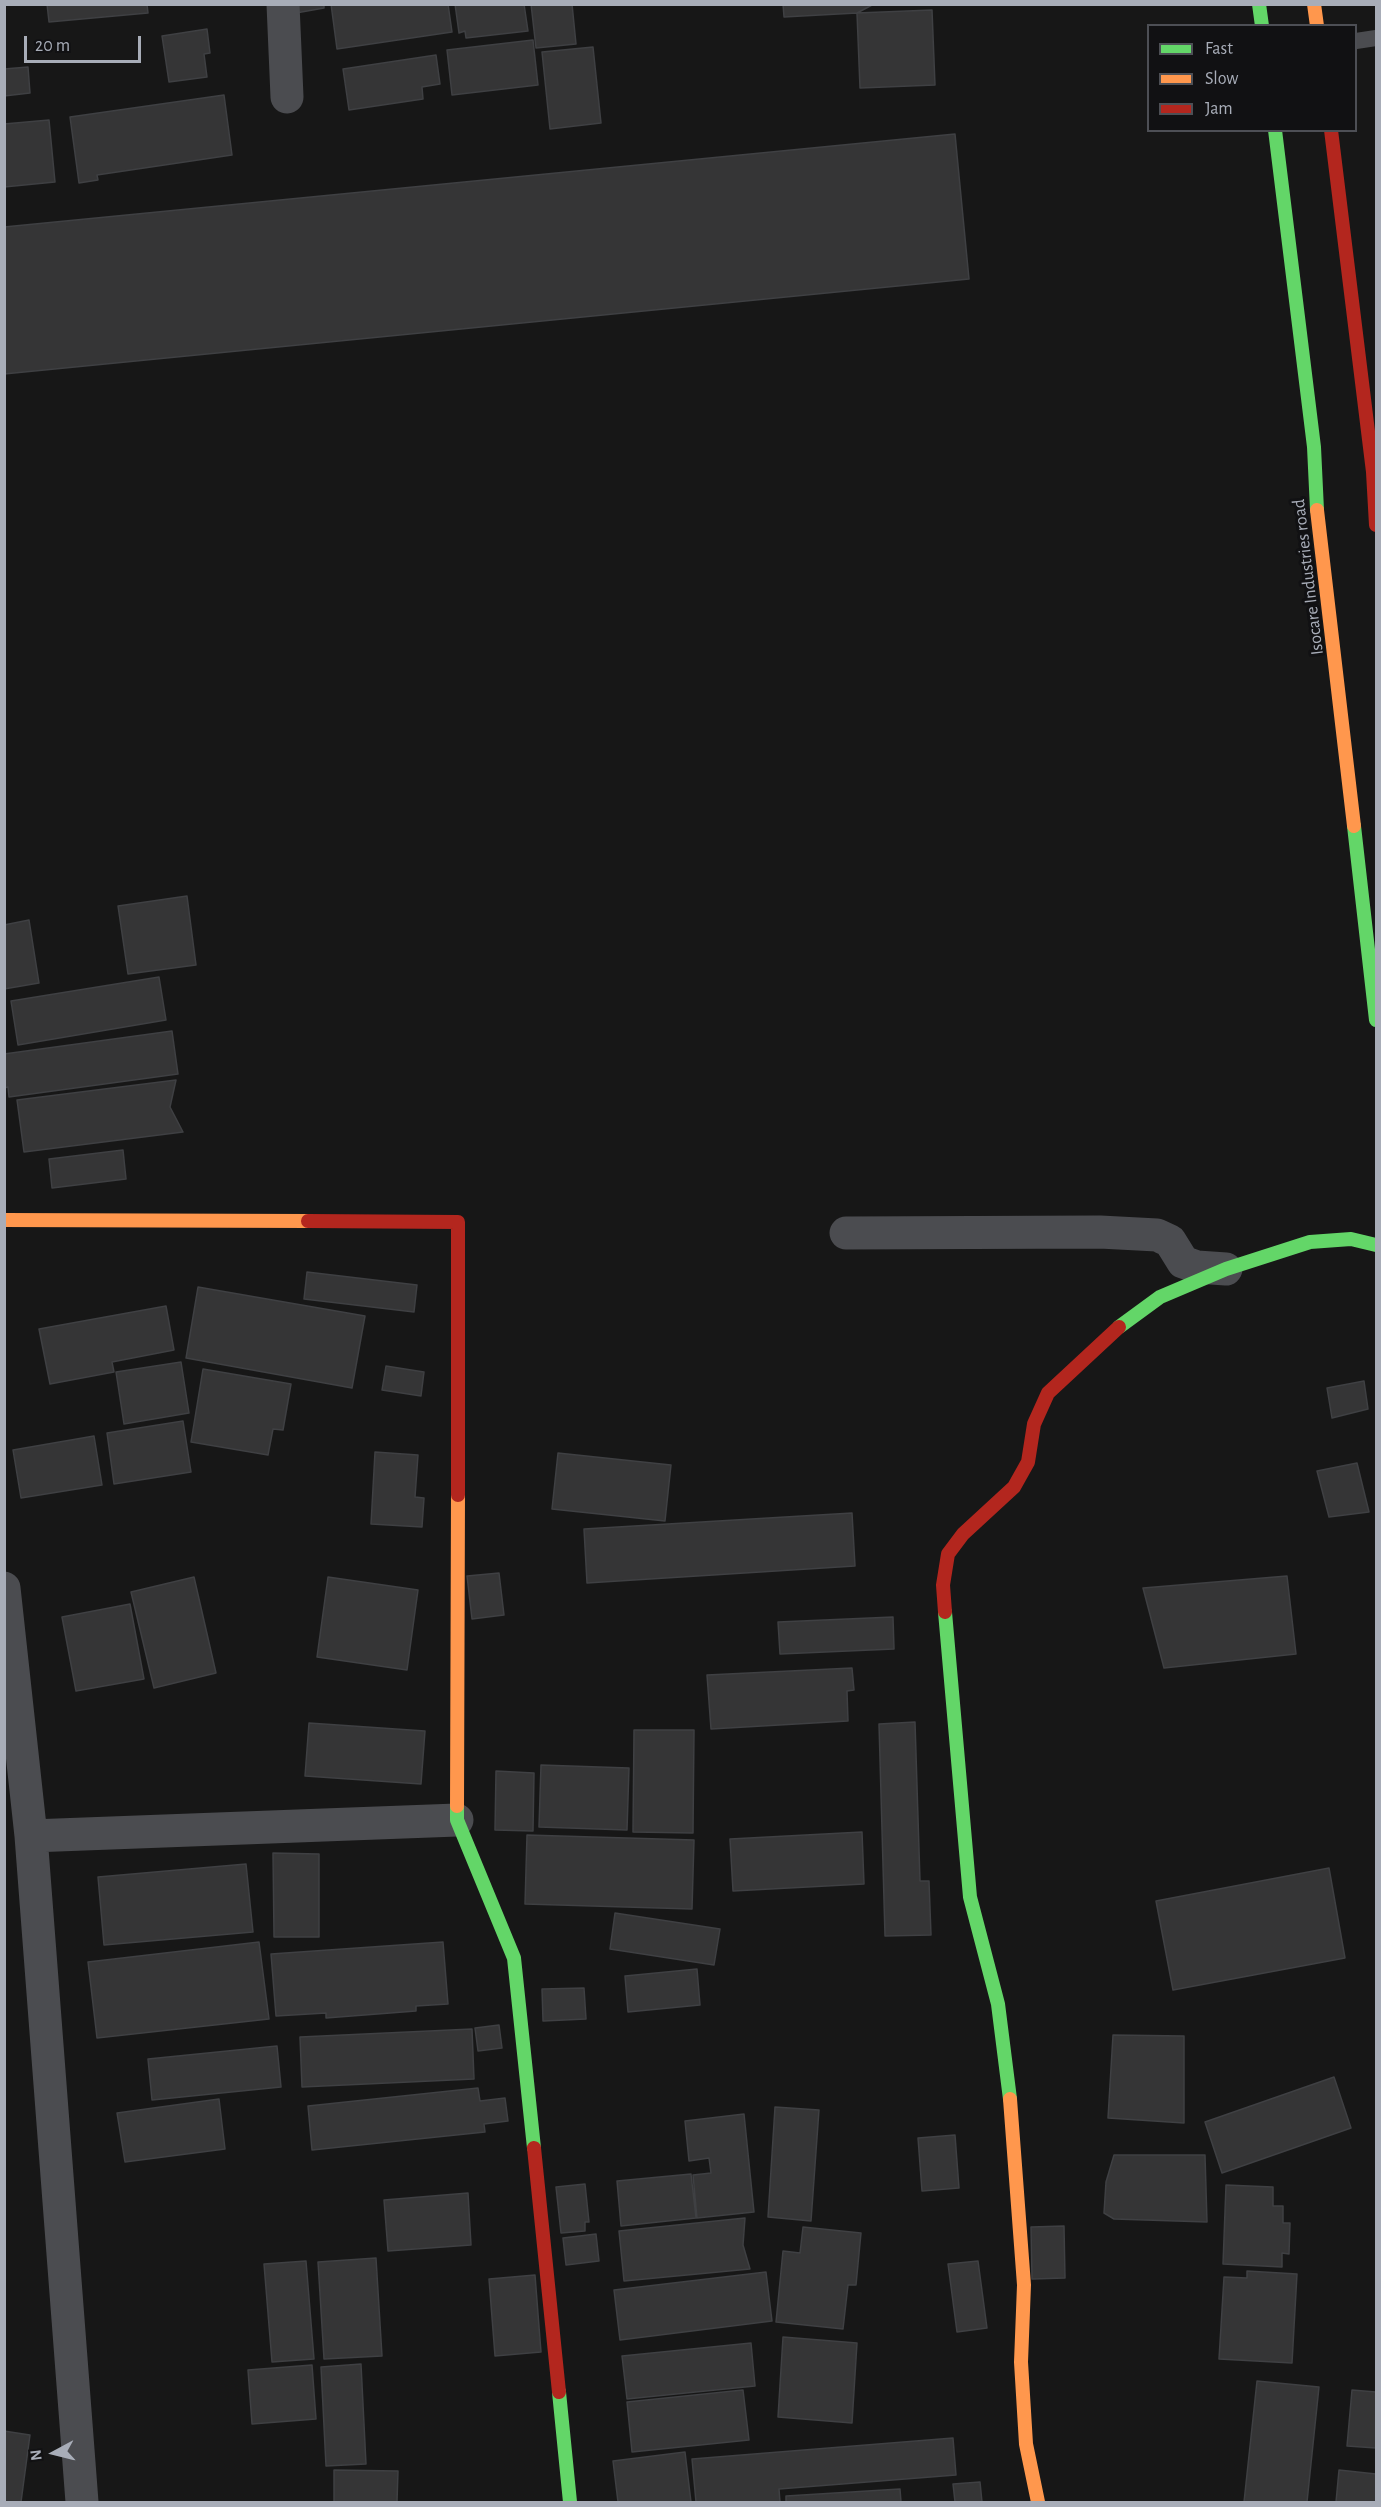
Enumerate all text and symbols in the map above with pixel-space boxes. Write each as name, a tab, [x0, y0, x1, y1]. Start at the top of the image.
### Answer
scale bar	[27, 24, 144, 62]
legend	[1147, 24, 1357, 132]
text: 20 m	[35, 37, 70, 55]
text: Fast	[1205, 40, 1233, 58]
text: Slow	[1205, 70, 1238, 88]
text: Jam	[1205, 100, 1233, 118]
street label: Isocare Industries road	[1288, 498, 1328, 656]
north arrow	[24, 2423, 84, 2483]
text: N	[28, 2449, 45, 2462]

